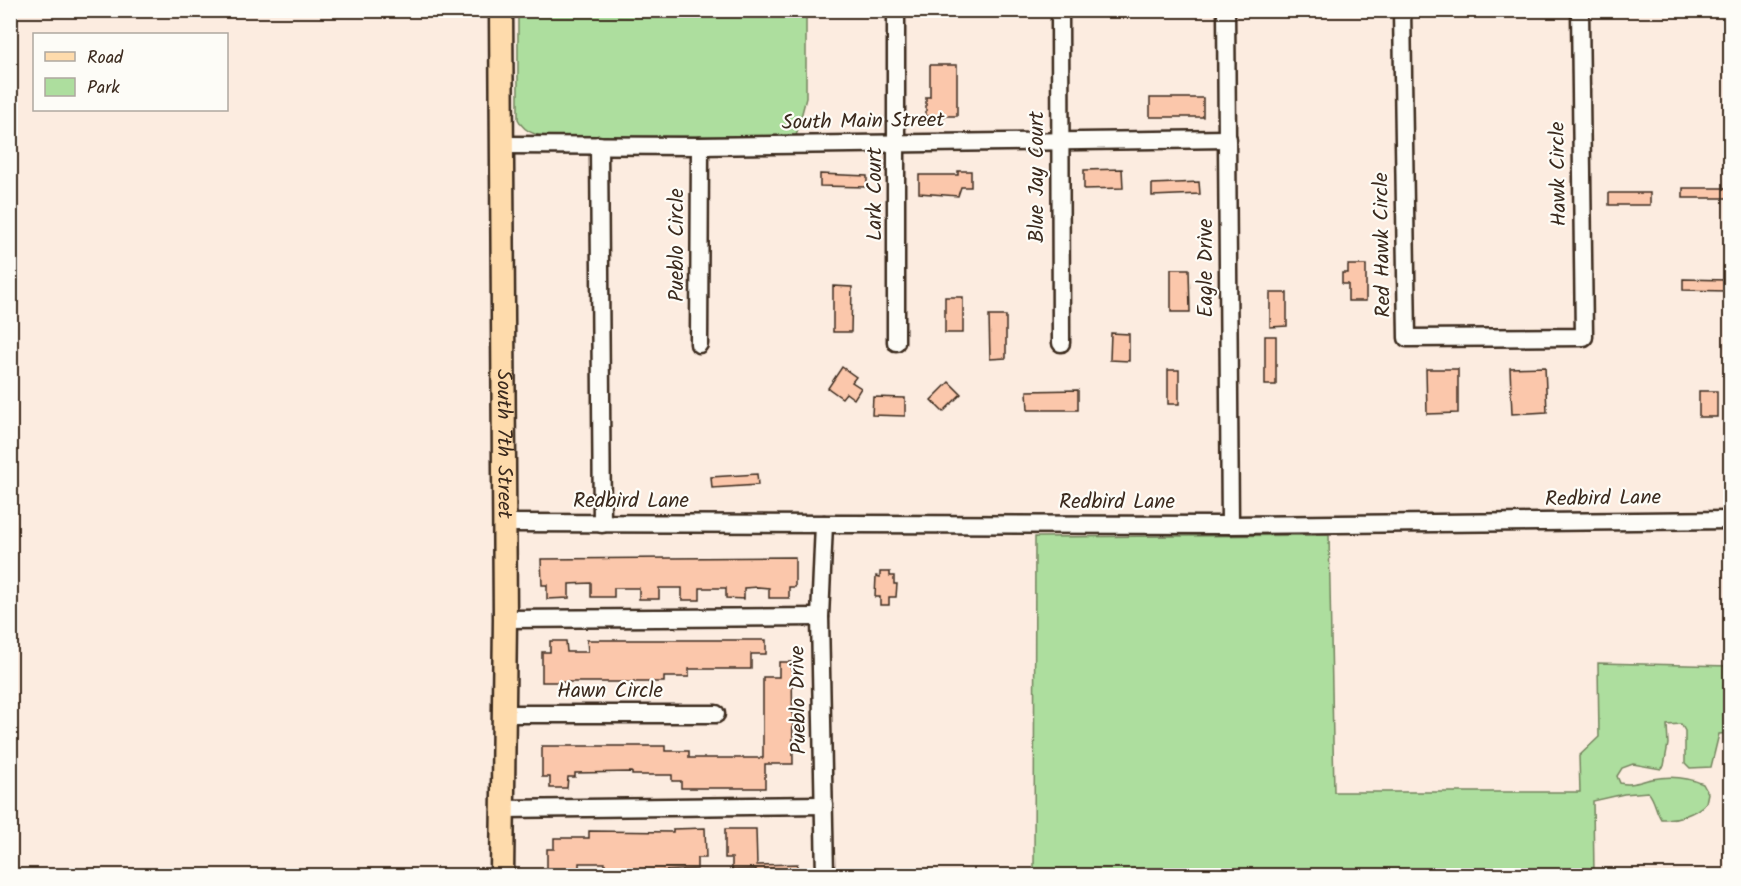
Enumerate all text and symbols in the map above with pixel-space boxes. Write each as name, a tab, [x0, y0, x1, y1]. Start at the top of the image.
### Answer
legend	[33, 33, 228, 111]
text: Road	[87, 44, 124, 73]
text: Park	[87, 74, 120, 103]
street label: South Main Street	[781, 104, 946, 140]
street label: Blue Jay Court	[1021, 110, 1054, 243]
street label: Hawk Circle	[1542, 121, 1576, 227]
street label: Lark Court	[859, 146, 892, 241]
street label: Red Hawk Circle	[1365, 171, 1401, 318]
street label: Pueblo Circle	[661, 188, 694, 302]
street label: Eagle Drive	[1190, 218, 1223, 317]
street label: South 7th Street	[487, 369, 521, 520]
street label: Redbird Lane	[1545, 481, 1662, 517]
street label: Redbird Lane	[573, 485, 690, 518]
street label: Redbird Lane	[1059, 486, 1176, 519]
street label: Pueblo Drive	[782, 645, 816, 755]
street label: Hawn Circle	[557, 675, 664, 708]

